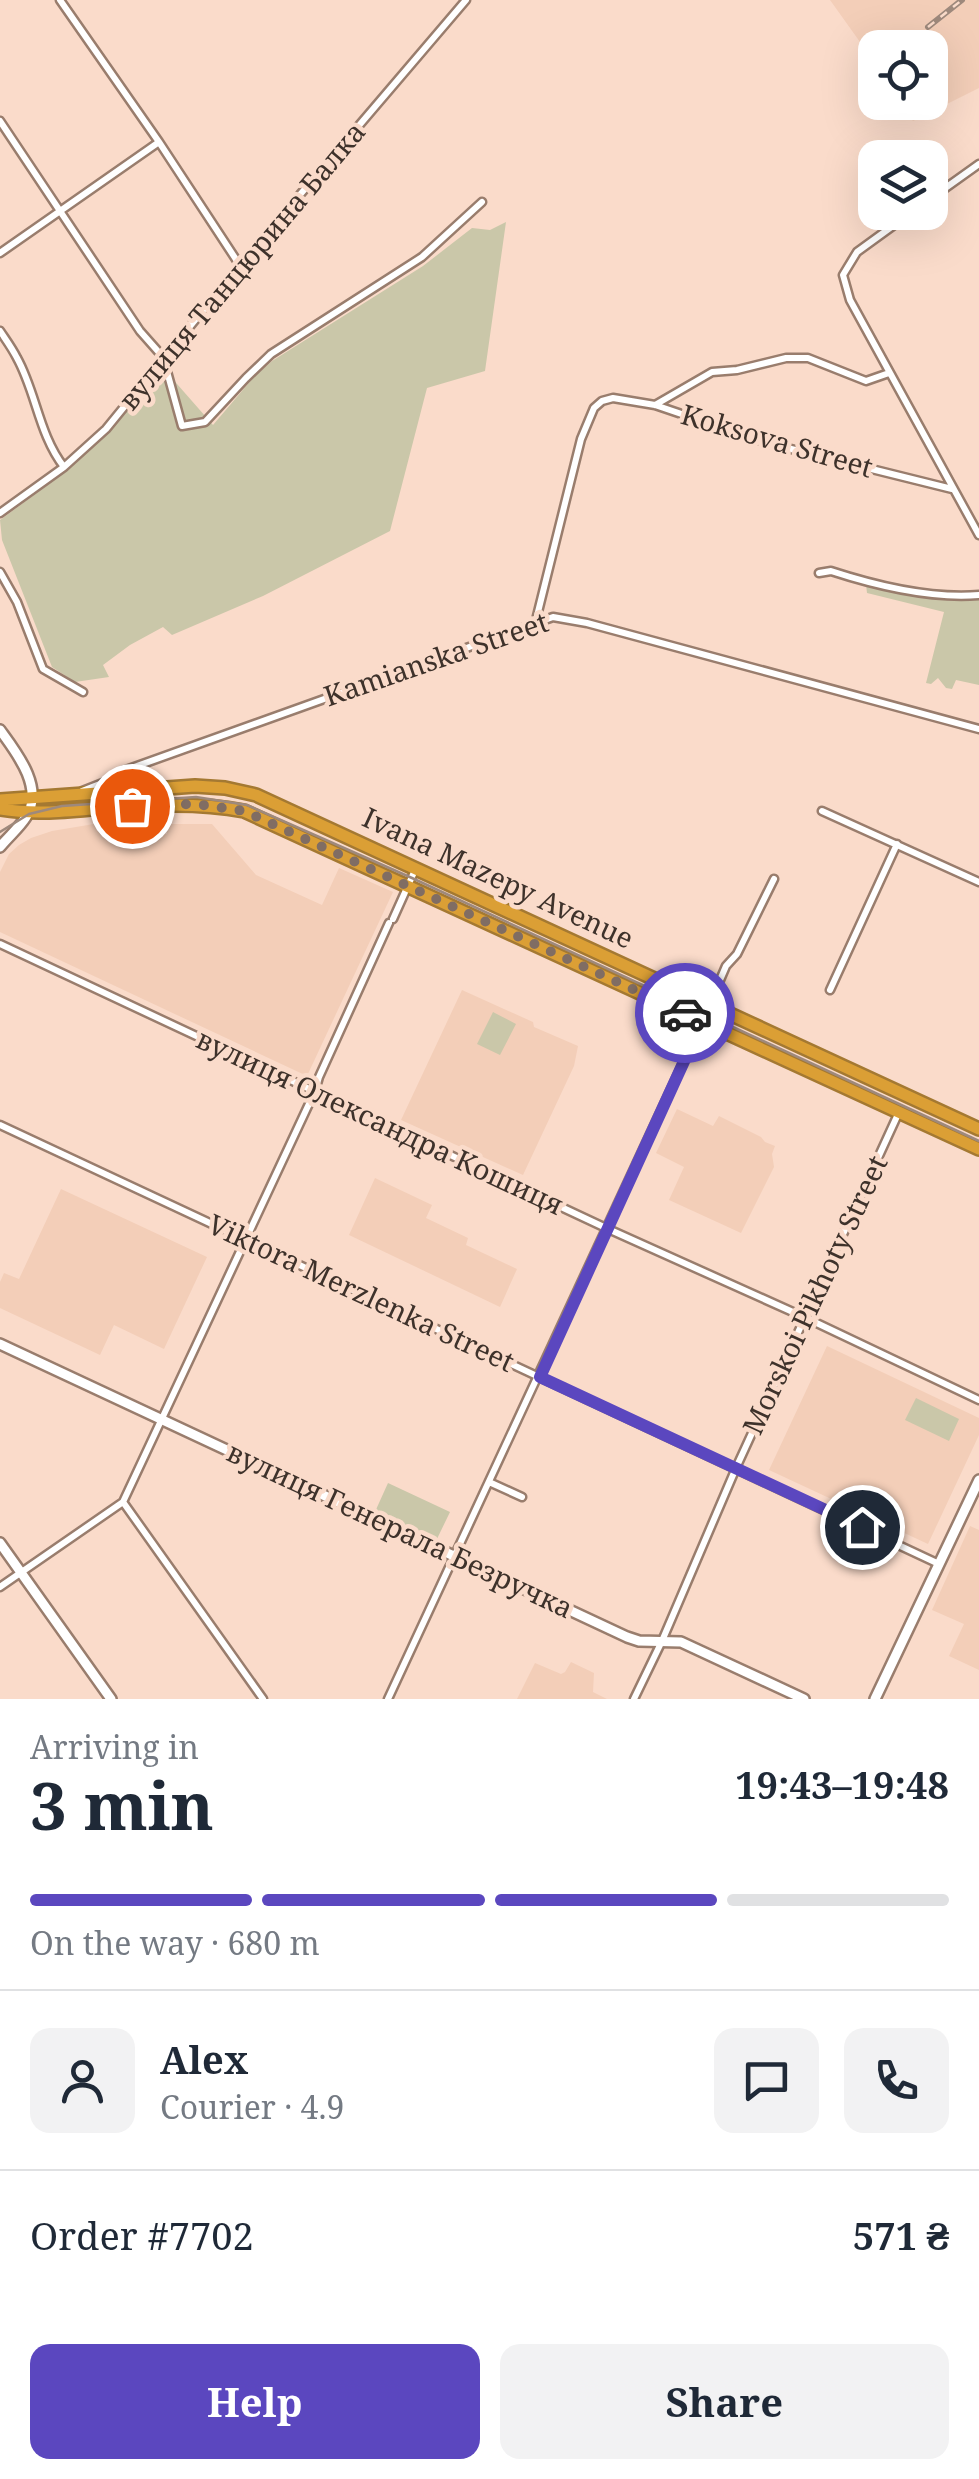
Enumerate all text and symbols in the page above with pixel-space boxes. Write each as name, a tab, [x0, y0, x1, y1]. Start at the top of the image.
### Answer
map controls	[858, 30, 948, 230]
button: locate	[858, 30, 948, 120]
street label: вулиця Танцюрина Балка	[109, 113, 373, 417]
button: layers	[858, 140, 948, 230]
street label: Koksova Street	[677, 395, 878, 486]
street label: Kamianska Street	[319, 602, 553, 714]
pin	[90, 764, 175, 849]
icon: bag	[105, 779, 160, 834]
street label: Ivana Mazepy Avenue	[357, 798, 640, 957]
courier	[635, 963, 735, 1063]
icon: car	[658, 986, 713, 1041]
street label: вулиця Олександра Кошиця	[191, 1019, 570, 1223]
street label: Morskoi Pikhoty Street	[733, 1149, 896, 1440]
street label: Viktora Merzlenka Street	[202, 1204, 521, 1380]
street label: вулиця Генерала Безручка	[221, 1432, 580, 1626]
pin	[820, 1485, 905, 1570]
icon: home	[835, 1500, 890, 1555]
text: Arriving in	[30, 1725, 199, 1768]
text: 19:43–19:48	[735, 1758, 949, 1810]
text: 3 min	[30, 1761, 214, 1849]
text: On the way · 680 m	[30, 1921, 320, 1964]
button: person	[30, 2028, 135, 2133]
button: chat	[714, 2028, 819, 2133]
button: phone	[844, 2028, 949, 2133]
text: Alex	[160, 2033, 248, 2085]
text: Courier · 4.9	[160, 2085, 344, 2128]
text: Order #7702	[30, 2209, 254, 2261]
text: 571 ₴	[853, 2209, 949, 2261]
button: Help	[30, 2344, 480, 2459]
button: Share	[500, 2344, 949, 2459]

